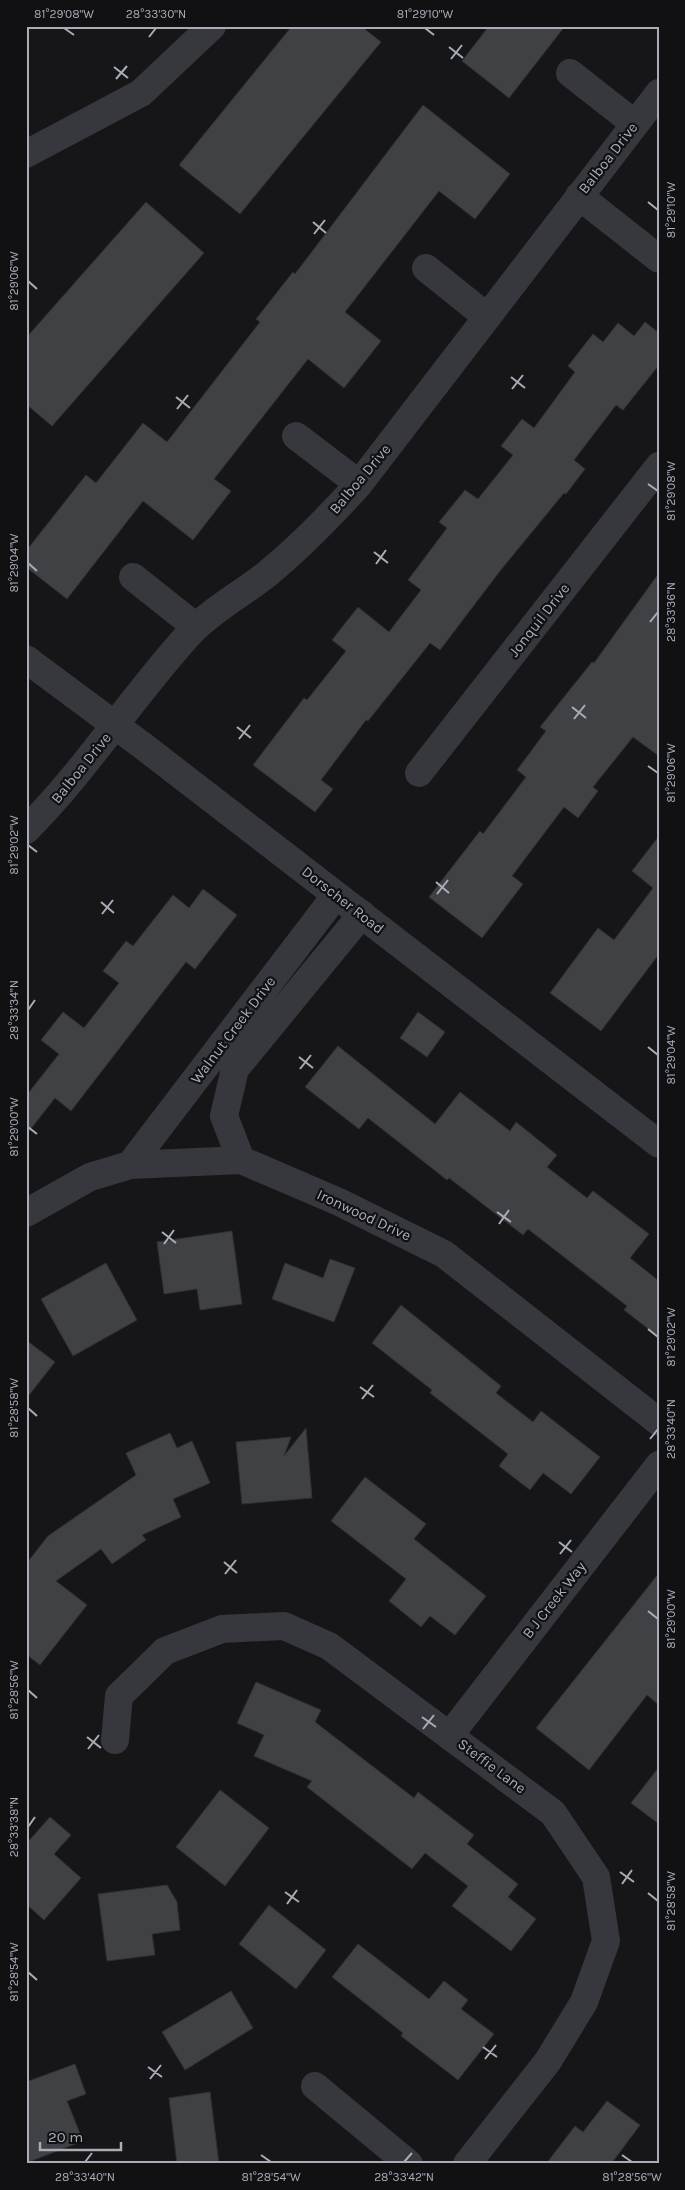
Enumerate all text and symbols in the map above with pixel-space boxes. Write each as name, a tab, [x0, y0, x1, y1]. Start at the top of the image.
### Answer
text: 81°29'08"W	[34, 7, 94, 21]
text: 28°33'30"N	[126, 7, 186, 21]
text: 81°29'10"W	[397, 7, 453, 21]
street label: Balboa Drive	[575, 119, 641, 197]
text: 81°29'10"W	[664, 182, 678, 238]
text: 81°29'06"W	[7, 251, 21, 311]
street label: Balboa Drive	[326, 440, 394, 518]
text: 81°29'08"W	[664, 461, 678, 521]
text: 81°29'04"W	[7, 533, 21, 593]
street label: Jonquil Drive	[505, 580, 573, 660]
text: 28°33'36"N	[664, 582, 678, 642]
street label: Balboa Drive	[47, 729, 115, 807]
text: 81°29'06"W	[664, 743, 678, 803]
text: 81°29'02"W	[7, 815, 21, 875]
street label: Dorscher Road	[298, 862, 388, 938]
street label: Walnut Creek Drive	[187, 973, 279, 1087]
text: 28°33'34"N	[7, 980, 21, 1040]
text: 81°29'04"W	[664, 1025, 678, 1085]
text: 81°29'00"W	[7, 1097, 21, 1157]
street label: Ironwood Drive	[314, 1185, 414, 1245]
text: 81°29'02"W	[664, 1307, 678, 1367]
text: 81°28'58"W	[7, 1378, 21, 1438]
text: 28°33'40"N	[664, 1399, 678, 1459]
street label: B J Creek Way	[518, 1558, 590, 1642]
text: 81°29'00"W	[664, 1589, 678, 1649]
text: 81°28'56"W	[7, 1660, 21, 1720]
street label: Steffie Lane	[454, 1735, 530, 1797]
text: 28°33'38"N	[7, 1797, 21, 1857]
text: 81°28'58"W	[664, 1871, 678, 1931]
text: 81°28'54"W	[7, 1942, 21, 2002]
scale bar	[40, 2120, 121, 2152]
text: 20 m	[48, 2128, 83, 2146]
text: 28°33'40"N	[55, 2170, 115, 2184]
text: 81°28'54"W	[241, 2170, 301, 2184]
text: 28°33'42"N	[374, 2170, 434, 2184]
text: 81°28'56"W	[602, 2170, 662, 2184]

